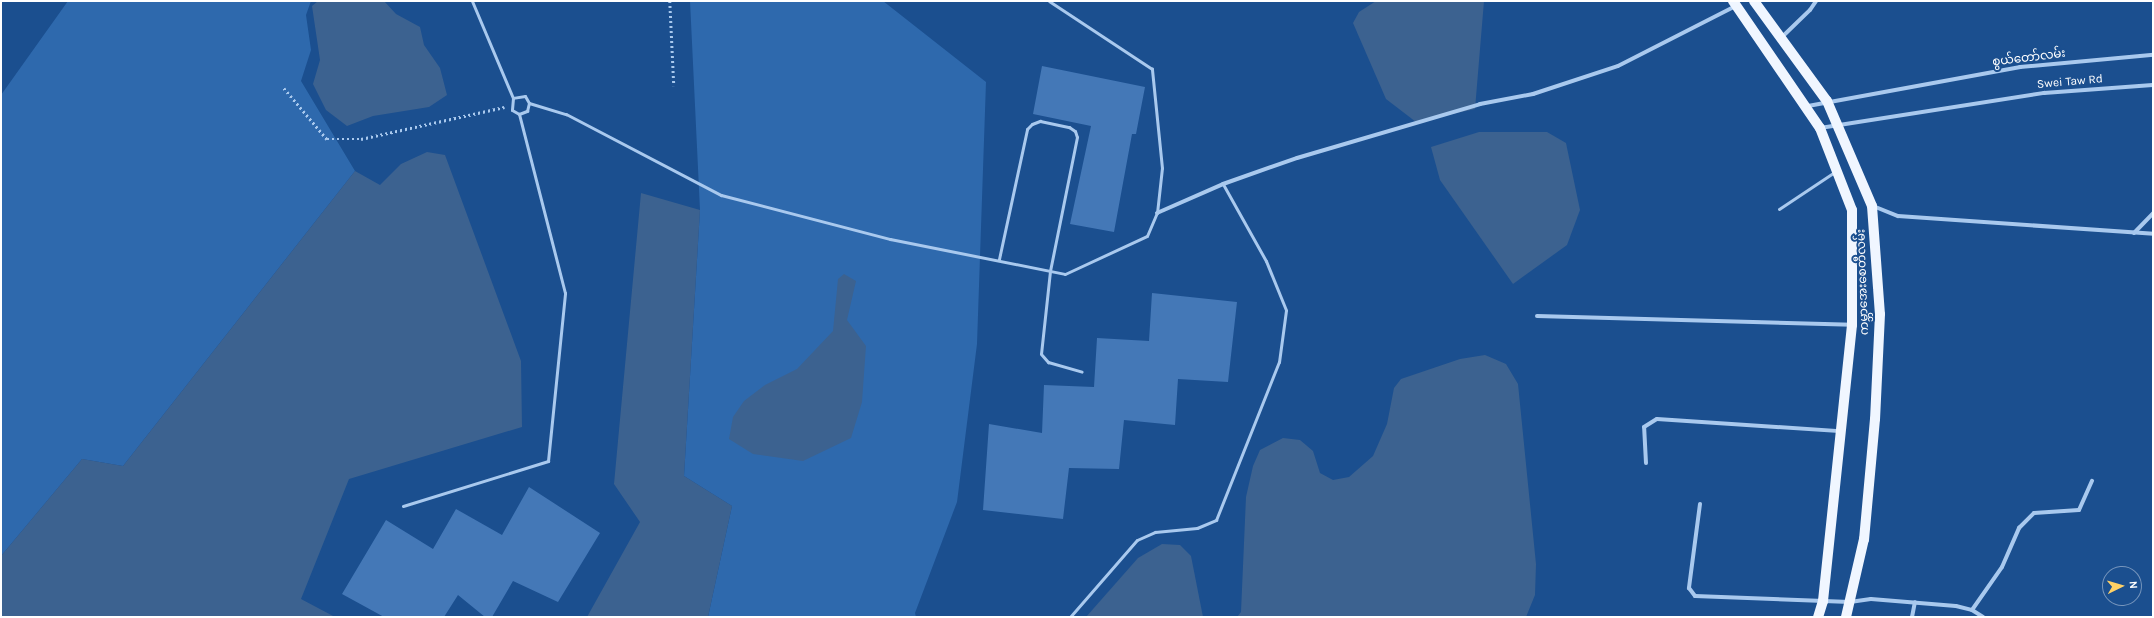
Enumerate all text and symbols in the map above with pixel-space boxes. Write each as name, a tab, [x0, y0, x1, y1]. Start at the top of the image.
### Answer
street label: စွယ်တော်လမ်း	[1992, 46, 2066, 70]
street label: Swei Taw Rd	[2036, 72, 2104, 92]
street label: ကမ္ဘာအေးစေတီလမ်း	[1854, 229, 1872, 335]
north arrow	[2102, 566, 2142, 606]
text: N	[2127, 580, 2140, 589]

